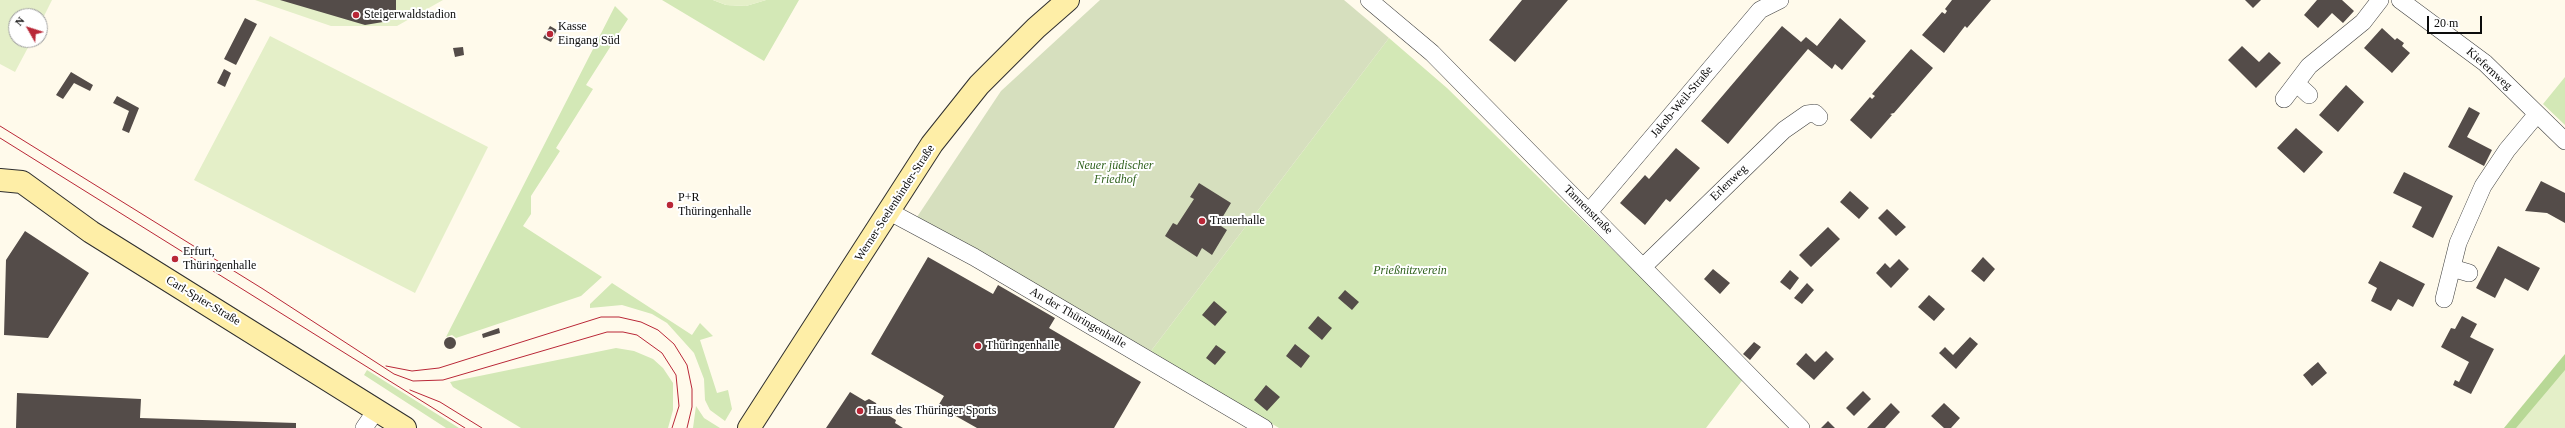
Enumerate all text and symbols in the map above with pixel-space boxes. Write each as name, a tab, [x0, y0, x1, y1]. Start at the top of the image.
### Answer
north arrow	[8, 8, 48, 48]
place label: Steigerwaldstadion	[364, 8, 456, 22]
scale bar	[2429, 8, 2484, 34]
marker: Steigerwaldstadion	[351, 10, 361, 20]
text: N	[12, 14, 27, 28]
text: 20 m	[2434, 16, 2458, 30]
place label: Kasse Eingang Süd	[558, 20, 620, 48]
marker: Kasse Eingang Süd	[545, 29, 555, 39]
street label: Kiefernweg	[2463, 45, 2515, 93]
street label: Jakob-Weil-Straße	[1648, 63, 1716, 141]
street label: Werner-Seelenbinder-Straße	[852, 142, 938, 264]
park label: Neuer jüdischer Friedhof	[1077, 159, 1153, 187]
street label: Erlenweg	[1707, 162, 1751, 204]
street label: Tannenstraße	[1560, 182, 1616, 238]
place label: P+R Thüringenhalle	[678, 191, 751, 219]
marker: P+R Thüringenhalle	[665, 200, 675, 210]
place label: Trauerhalle	[1210, 214, 1265, 228]
marker: Trauerhalle	[1197, 216, 1207, 226]
place label: Erfurt, Thüringenhalle	[183, 245, 256, 273]
marker: Erfurt, Thüringenhalle	[170, 254, 180, 264]
park label: Prießnitzverein	[1373, 264, 1447, 278]
street label: Carl-Spier-Straße	[163, 273, 243, 329]
street label: An der Thüringenhalle	[1027, 284, 1129, 352]
place label: Thüringenhalle	[986, 339, 1059, 353]
marker: Thüringenhalle	[973, 341, 983, 351]
place label: Haus des Thüringer Sports	[868, 404, 996, 418]
marker: Haus des Thüringer Sports	[855, 406, 865, 416]

